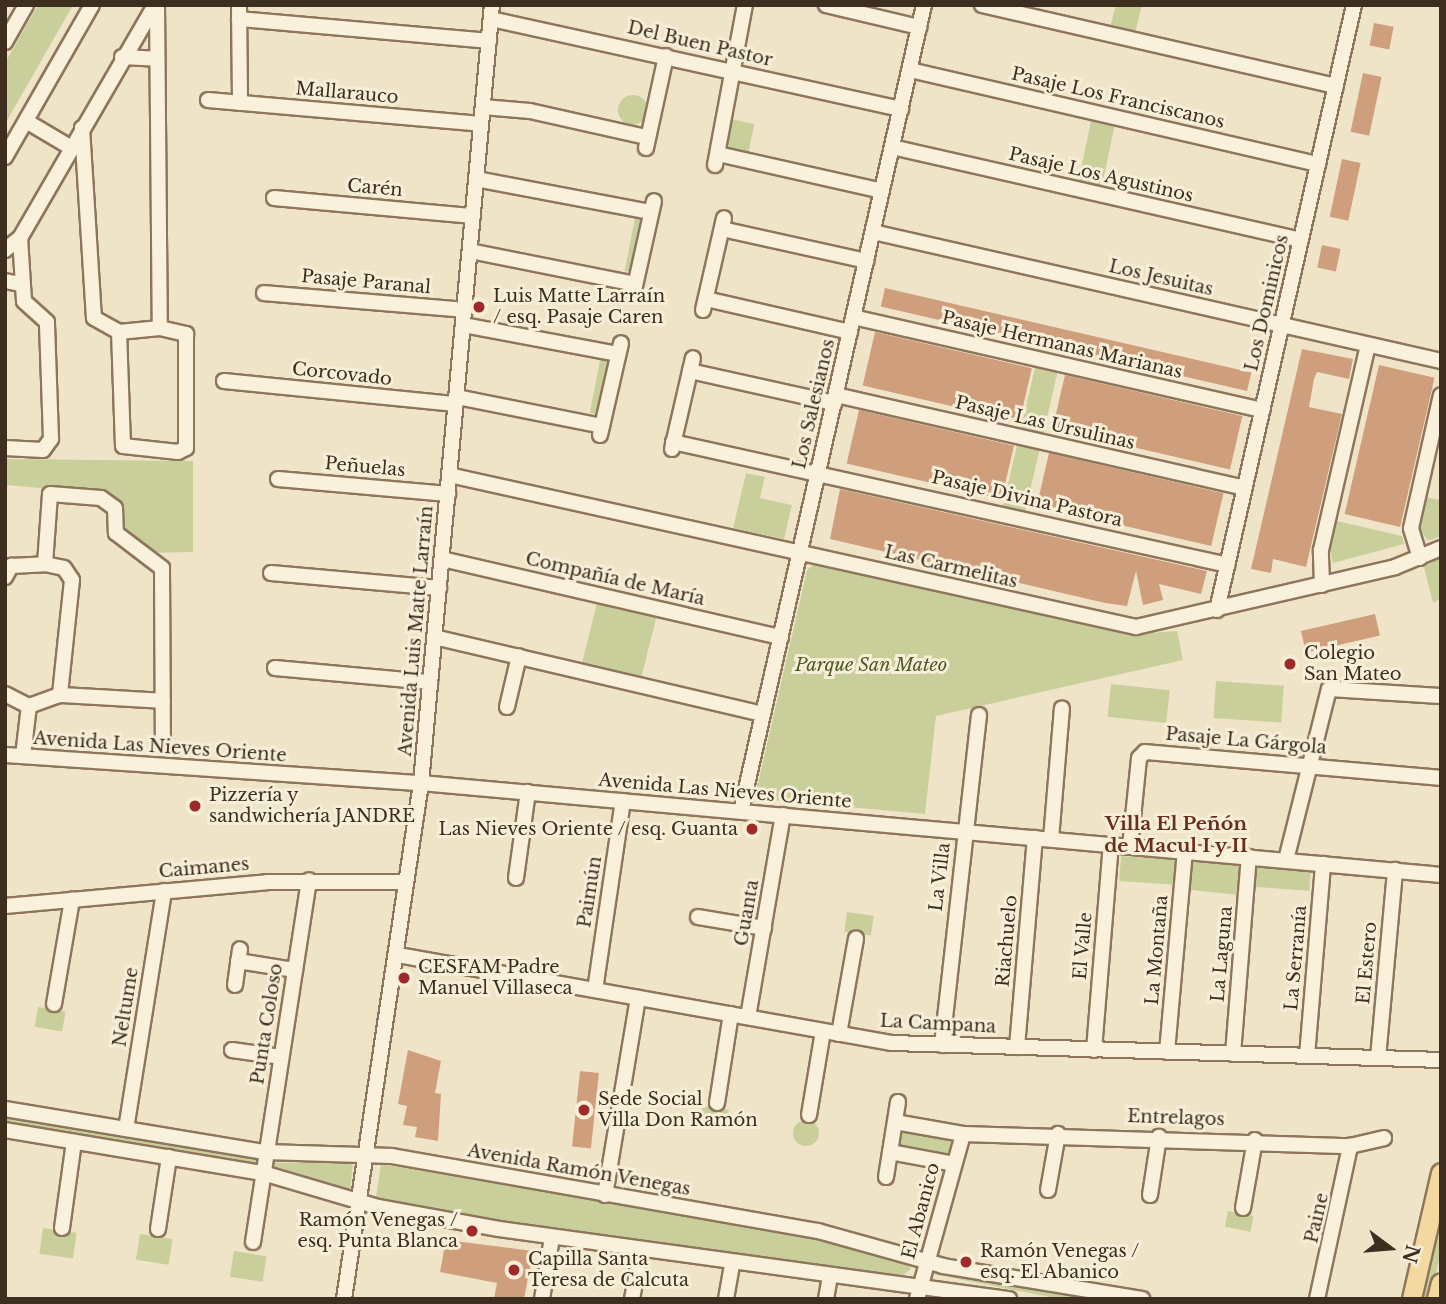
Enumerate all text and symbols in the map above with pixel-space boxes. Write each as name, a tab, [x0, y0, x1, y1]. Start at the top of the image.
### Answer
street label: Del Buen Pastor	[625, 17, 775, 71]
street label: Pasaje Los Franciscanos	[1009, 63, 1227, 133]
street label: Mallarauco	[295, 78, 399, 108]
street label: Pasaje Los Agustinos	[1006, 143, 1196, 207]
street label: Carén	[346, 175, 404, 201]
street label: Los Dominicos	[1241, 233, 1293, 373]
street label: Los Jesuitas	[1107, 256, 1215, 300]
street label: Pasaje Paranal	[300, 266, 432, 298]
place label: Luis Matte Larraín / esq. Pasaje Caren	[493, 286, 665, 328]
marker: Luis Matte Larraín / esq. Pasaje Caren	[471, 299, 487, 315]
street label: Pasaje Hermanas Marianas	[940, 307, 1184, 383]
street label: Los Salesianos	[789, 337, 839, 471]
street label: Corcovado	[291, 358, 393, 390]
street label: Pasaje Las Ursulinas	[953, 392, 1137, 454]
street label: Peñuelas	[324, 453, 406, 481]
street label: Pasaje Divina Pastora	[929, 467, 1125, 531]
street label: Avenida Luis Matte Larraín	[394, 505, 438, 757]
street label: Las Carmelitas	[882, 541, 1020, 593]
street label: Compañía de María	[523, 548, 707, 610]
place label: Colegio San Mateo	[1304, 643, 1402, 686]
park label: Parque San Mateo	[795, 654, 947, 676]
marker: Colegio San Mateo	[1282, 656, 1298, 672]
street label: Pasaje La Gárgola	[1164, 723, 1328, 759]
street label: Avenida Las Nieves Oriente	[33, 727, 287, 767]
street label: Avenida Las Nieves Oriente	[598, 769, 852, 813]
place label: Pizzería y sandwichería JANDRE	[209, 785, 415, 828]
marker: Pizzería y sandwichería JANDRE	[187, 798, 203, 814]
district label: Villa El Peñón de Macul I y II	[1104, 813, 1248, 857]
place label: Las Nieves Oriente / esq. Guanta	[438, 818, 738, 840]
marker: Las Nieves Oriente / esq. Guanta	[744, 821, 760, 837]
street label: La Villa	[925, 841, 955, 913]
street label: Caimanes	[158, 853, 250, 883]
street label: Paimún	[574, 855, 606, 929]
street label: Guanta	[731, 878, 763, 948]
street label: Riachuelo	[992, 894, 1022, 988]
street label: La Montaña	[1141, 894, 1173, 1006]
street label: La Serranía	[1281, 904, 1311, 1012]
street label: La Laguna	[1207, 905, 1237, 1003]
street label: El Valle	[1069, 911, 1097, 981]
street label: El Estero	[1353, 921, 1381, 1005]
place label: CESFAM Padre Manuel Villaseca	[418, 957, 573, 1000]
street label: Punta Coloso	[247, 962, 287, 1086]
street label: Neltume	[109, 966, 143, 1048]
marker: CESFAM Padre Manuel Villaseca	[396, 970, 412, 986]
street label: La Campana	[879, 1010, 997, 1038]
place label: Sede Social Villa Don Ramón	[598, 1089, 758, 1132]
marker: Sede Social Villa Don Ramón	[576, 1102, 592, 1118]
street label: Entrelagos	[1127, 1106, 1225, 1130]
street label: Avenida Ramón Venegas	[465, 1140, 693, 1200]
street label: El Abanico	[898, 1160, 944, 1262]
street label: Paine	[1301, 1191, 1333, 1245]
place label: Ramón Venegas / esq. Punta Blanca	[297, 1210, 458, 1252]
north arrow	[1355, 1213, 1425, 1283]
marker: Ramón Venegas / esq. Punta Blanca	[464, 1223, 480, 1239]
place label: Ramón Venegas / esq. El Abanico	[980, 1241, 1141, 1284]
text: N	[1397, 1242, 1424, 1266]
place label: Capilla Santa Teresa de Calcuta	[528, 1249, 689, 1292]
marker: Ramón Venegas / esq. El Abanico	[958, 1254, 974, 1270]
marker: Capilla Santa Teresa de Calcuta	[506, 1262, 522, 1278]

